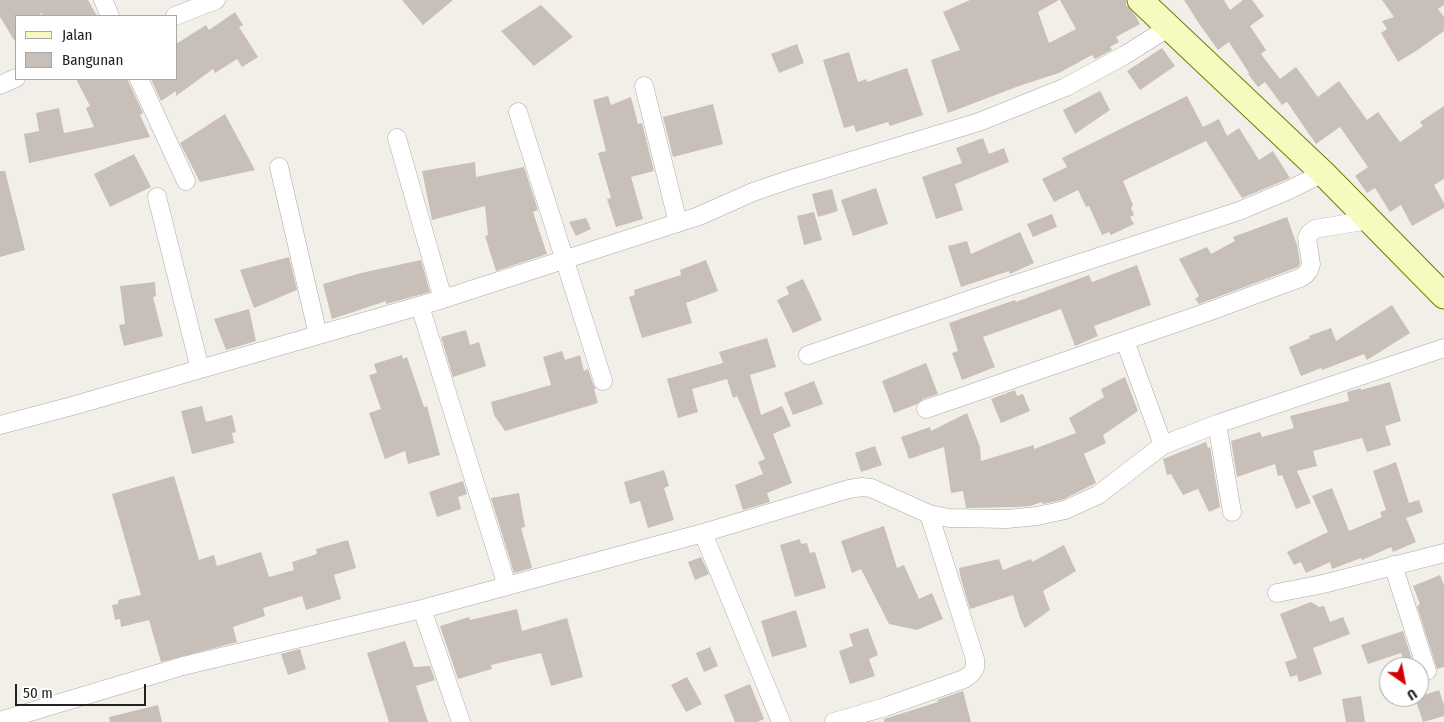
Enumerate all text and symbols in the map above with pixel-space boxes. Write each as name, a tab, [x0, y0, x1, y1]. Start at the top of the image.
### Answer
legend	[15, 15, 178, 80]
text: Jalan	[62, 26, 92, 44]
text: Bangunan	[62, 51, 123, 69]
north arrow	[1379, 657, 1429, 707]
scale bar	[18, 674, 149, 706]
text: 50 m	[23, 684, 53, 702]
text: U	[1404, 685, 1420, 704]

